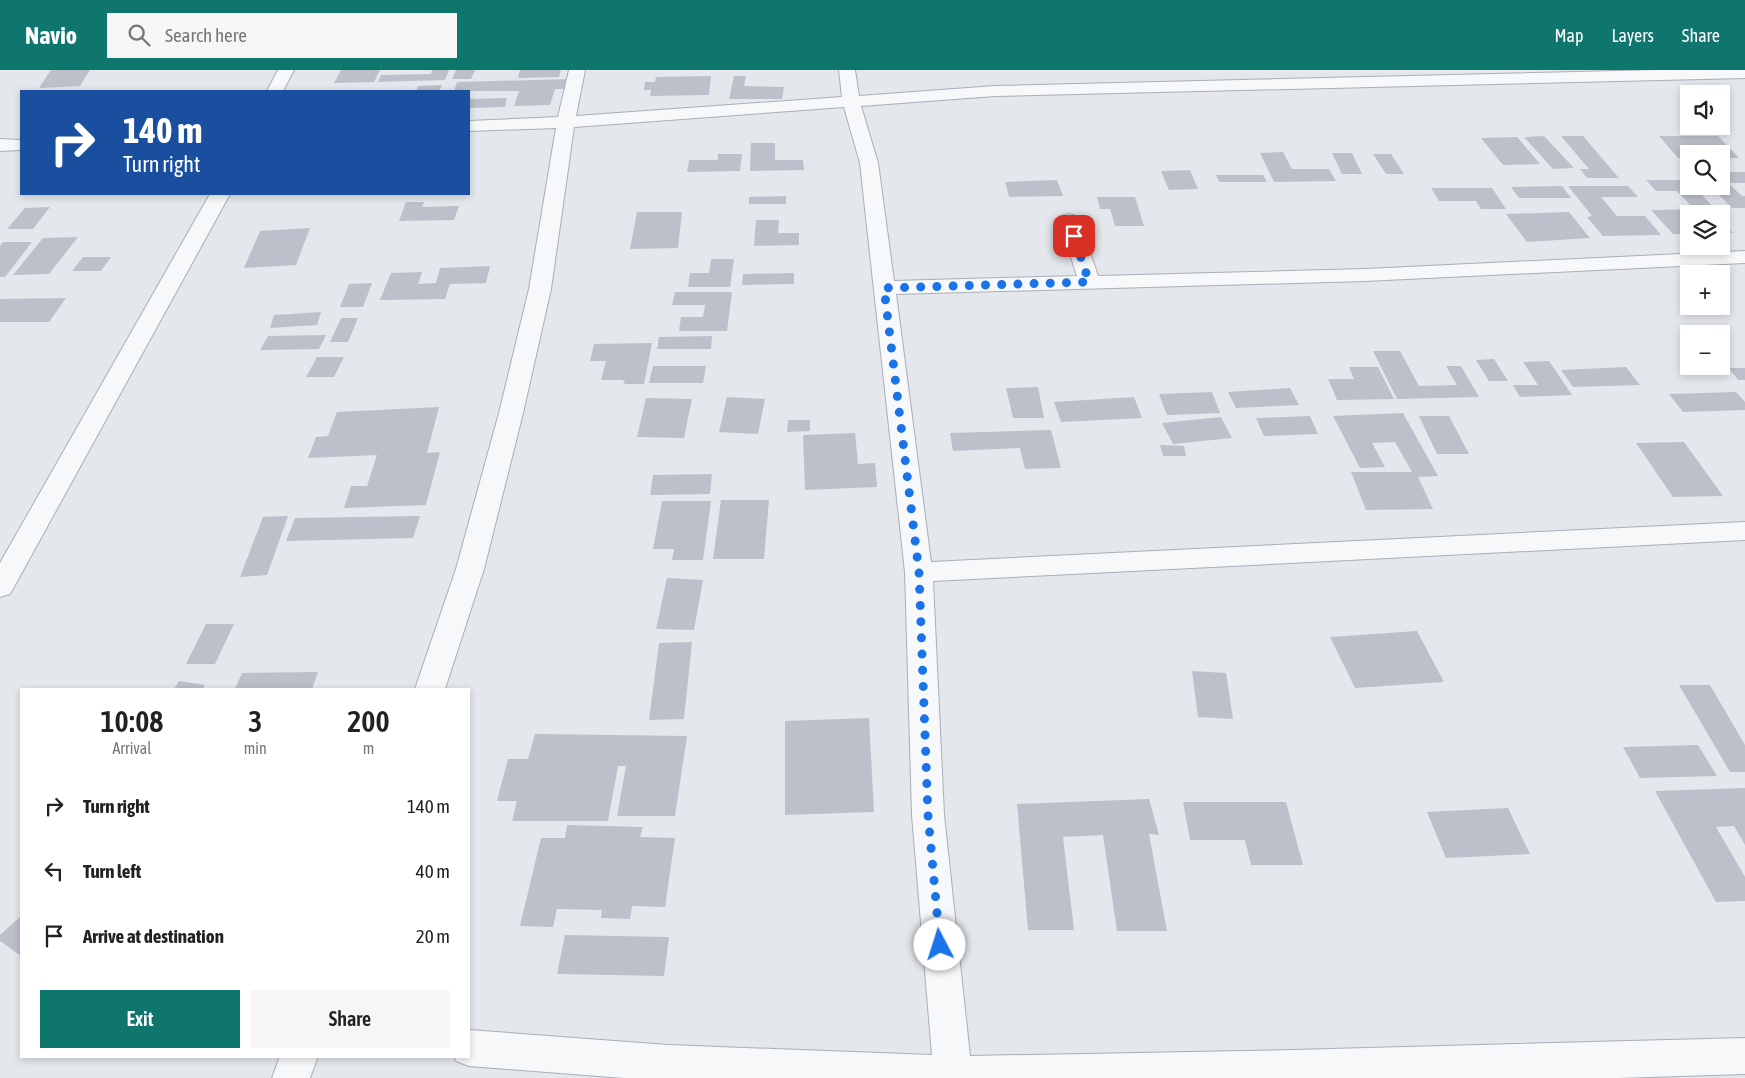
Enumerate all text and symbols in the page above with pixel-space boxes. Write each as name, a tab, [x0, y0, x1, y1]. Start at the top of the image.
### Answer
search box	[107, 13, 457, 58]
icon: search	[125, 21, 153, 49]
text: Navio	[25, 22, 77, 49]
text: Search here	[165, 24, 247, 46]
text: Map	[1554, 25, 1583, 46]
text: Layers	[1611, 25, 1654, 46]
text: Share	[1682, 25, 1720, 46]
map controls	[1680, 85, 1730, 375]
button: sound	[1680, 85, 1730, 135]
icon: right	[40, 110, 105, 175]
text: 140 m	[123, 110, 202, 150]
button: search	[1680, 145, 1730, 195]
text: Turn right	[123, 151, 200, 177]
button: layers	[1680, 205, 1730, 255]
pin	[1053, 215, 1095, 257]
icon: arrive	[1060, 222, 1088, 250]
button: +	[1680, 265, 1730, 315]
button: −	[1680, 325, 1730, 375]
text: 10:08	[100, 704, 163, 738]
text: 3	[248, 704, 262, 738]
text: 200	[347, 704, 390, 738]
text: Arrival	[112, 739, 151, 757]
text: min	[244, 739, 267, 757]
text: m	[363, 739, 374, 757]
icon: right	[40, 792, 68, 820]
text: Turn right	[83, 795, 150, 817]
text: 140 m	[407, 795, 450, 817]
icon: left	[40, 857, 68, 885]
text: Turn left	[83, 860, 141, 882]
text: 40 m	[416, 860, 450, 882]
position arrow	[913, 918, 965, 970]
icon: arrive	[40, 922, 68, 950]
text: Arrive at destination	[83, 925, 224, 947]
text: 20 m	[416, 925, 450, 947]
button: Exit	[40, 990, 240, 1048]
button: Share	[250, 990, 450, 1048]

